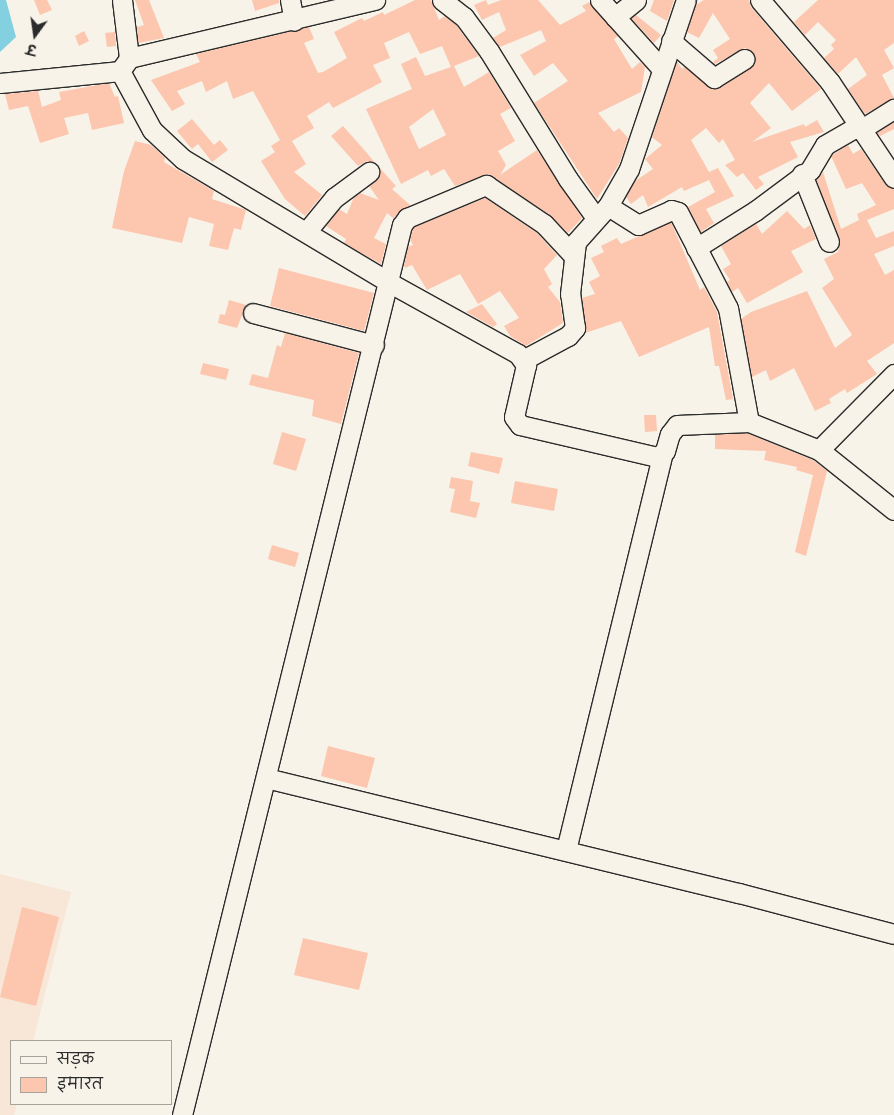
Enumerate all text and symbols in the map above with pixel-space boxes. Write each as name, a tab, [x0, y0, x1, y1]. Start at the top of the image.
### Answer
north arrow	[10, 10, 60, 60]
text: उ	[25, 40, 38, 59]
legend	[10, 1040, 172, 1105]
text: सड़क	[57, 1049, 94, 1069]
text: इमारत	[57, 1074, 103, 1094]

